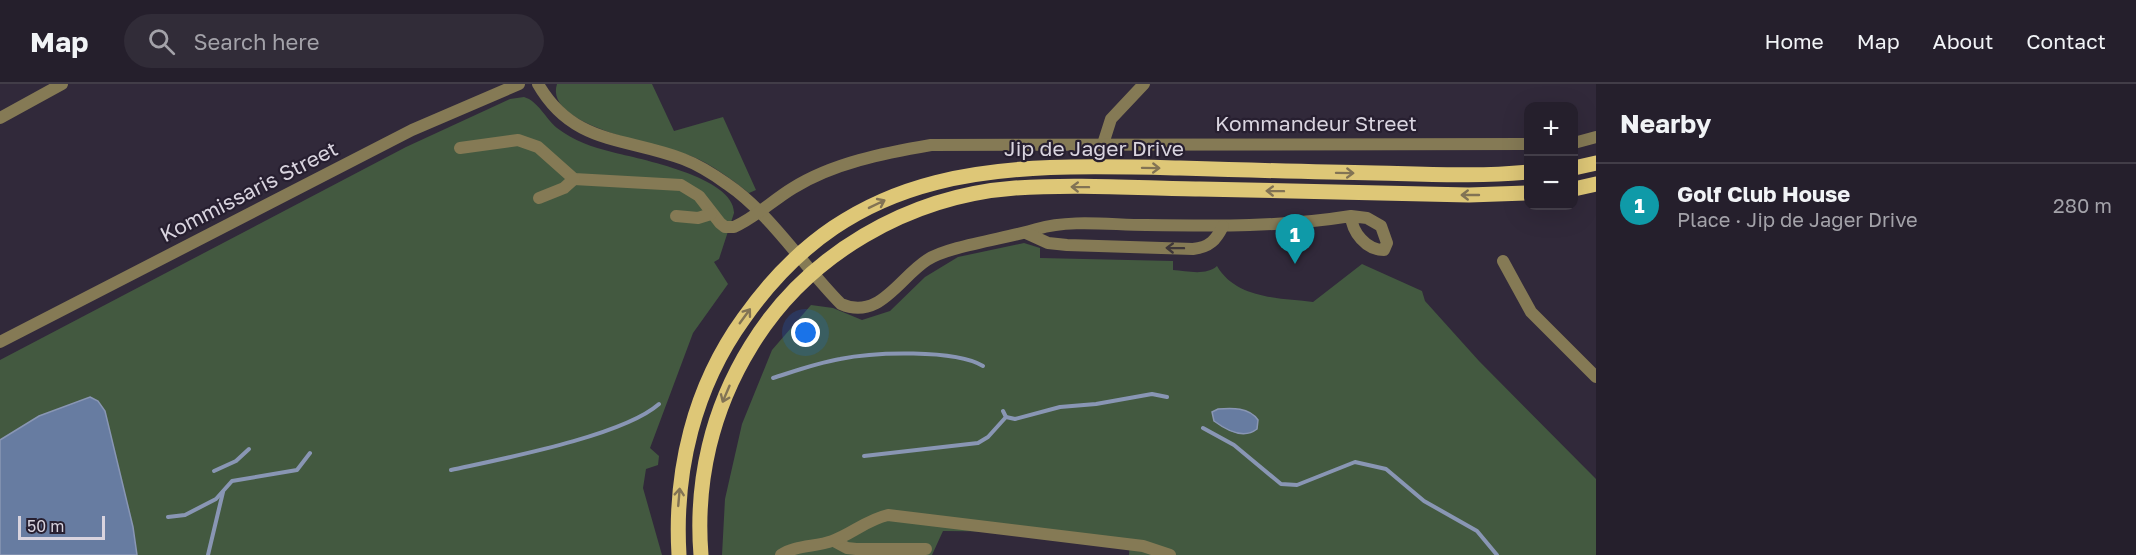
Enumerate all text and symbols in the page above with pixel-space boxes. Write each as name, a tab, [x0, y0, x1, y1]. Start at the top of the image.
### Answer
search box	[124, 14, 544, 68]
text: Map	[30, 25, 88, 58]
icon: search	[145, 25, 178, 58]
text: Search here	[193, 28, 319, 55]
text: Home	[1764, 28, 1824, 54]
text: Map	[1857, 28, 1900, 54]
text: About	[1933, 28, 1993, 54]
text: Contact	[2026, 28, 2106, 54]
map controls	[1524, 102, 1578, 210]
button: +	[1524, 102, 1578, 156]
text: Nearby	[1620, 108, 1711, 139]
street label: Kommandeur Street	[1215, 110, 1417, 136]
street label: Kommissaris Street	[155, 135, 342, 247]
street label: Jip de Jager Drive	[1004, 135, 1184, 161]
button: −	[1524, 156, 1578, 210]
one-way arrow	[1140, 162, 1160, 173]
one-way arrow	[1335, 167, 1355, 178]
text: Golf Club House	[1677, 180, 1850, 207]
one-way arrow	[1071, 181, 1091, 193]
one-way arrow	[1266, 185, 1286, 196]
one-way arrow	[1461, 189, 1481, 201]
text: 1	[1634, 193, 1645, 217]
text: 280 m	[2053, 193, 2112, 217]
one-way arrow	[868, 198, 886, 209]
text: Place · Jip de Jager Drive	[1677, 207, 1918, 231]
pin: 1	[1276, 214, 1314, 264]
one-way arrow	[1166, 242, 1186, 254]
one-way arrow	[739, 308, 751, 324]
your location	[791, 318, 820, 347]
one-way arrow	[720, 384, 731, 403]
one-way arrow	[674, 487, 685, 507]
scale bar	[18, 513, 105, 540]
text: 50 m	[27, 516, 64, 536]

